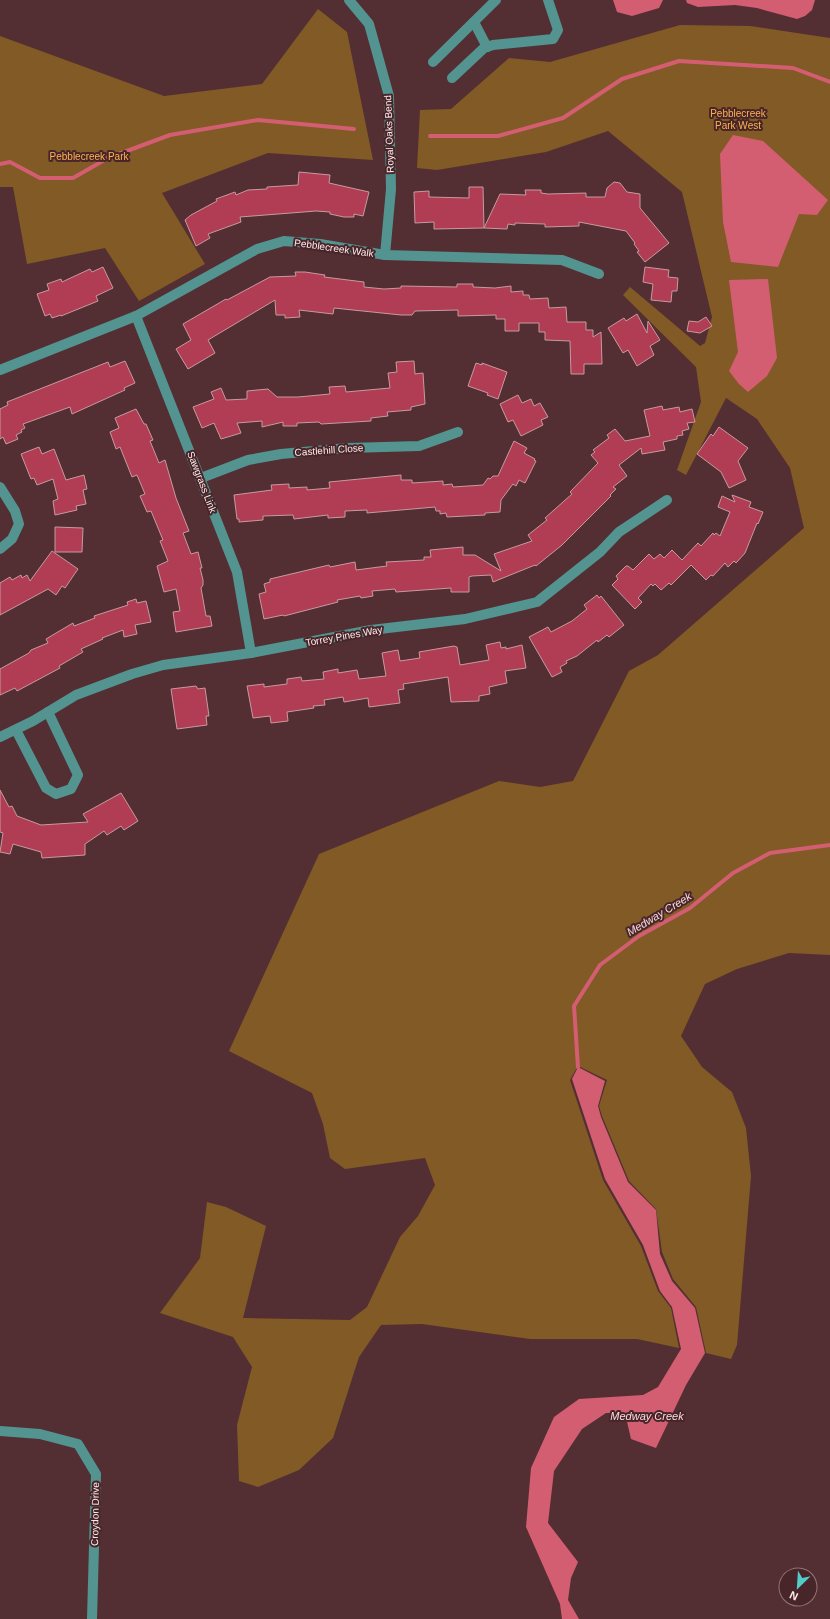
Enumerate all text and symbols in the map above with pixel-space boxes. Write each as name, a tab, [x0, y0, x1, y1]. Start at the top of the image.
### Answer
street label: Royal Oaks Bend	[382, 95, 396, 173]
park label: Pebblecreek Park West	[710, 108, 767, 131]
park label: Pebblecreek Park	[50, 151, 129, 162]
street label: Pebblecreek Walk	[294, 237, 375, 259]
street label: Castlehill Close	[294, 442, 364, 458]
street label: Sawgrass Link	[185, 450, 219, 515]
street label: Torrey Pines Way	[305, 624, 383, 648]
water label: Medway Creek	[624, 890, 694, 938]
water label: Medway Creek	[610, 1410, 684, 1422]
street label: Croydon Drive	[89, 1482, 101, 1546]
north arrow	[778, 1567, 818, 1607]
text: N	[788, 1589, 800, 1603]

